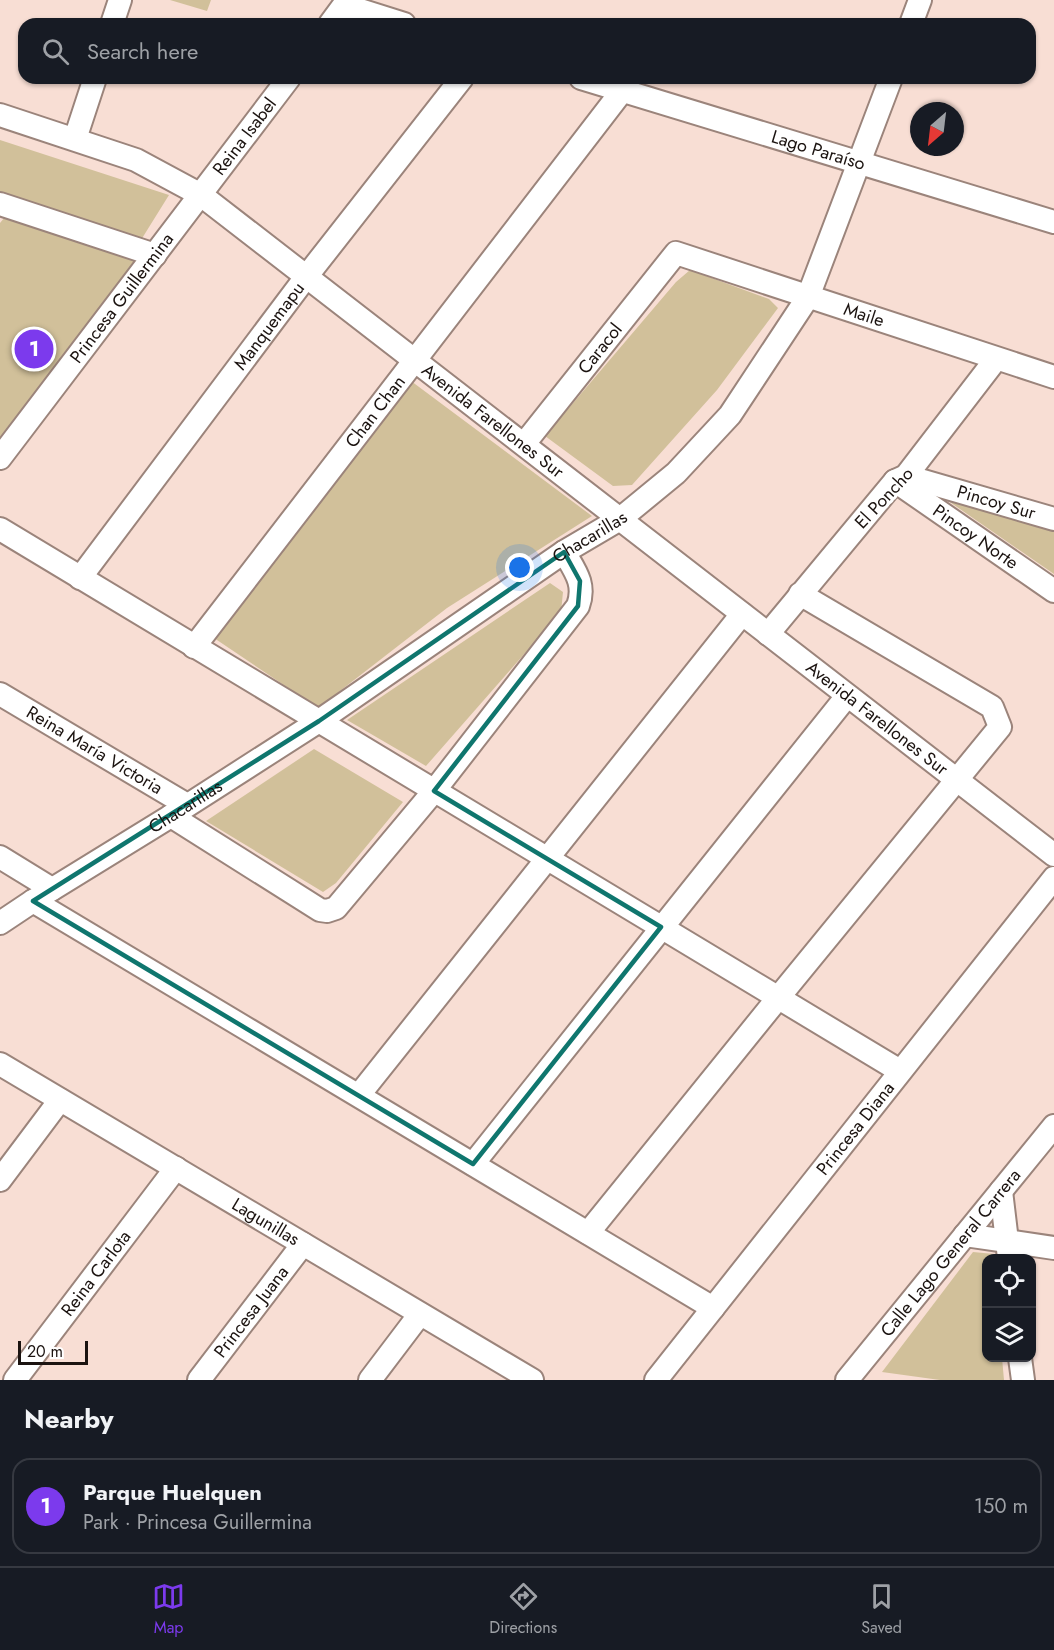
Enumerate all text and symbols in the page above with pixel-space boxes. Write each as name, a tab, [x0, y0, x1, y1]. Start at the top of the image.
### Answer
search box	[18, 18, 1036, 84]
icon: search	[39, 35, 72, 68]
text: Search here	[87, 35, 198, 67]
street label: Reina Isabel	[206, 92, 283, 181]
north arrow	[910, 102, 964, 156]
street label: Lago Paraíso	[768, 124, 869, 177]
street label: Princesa Guillermina	[64, 227, 180, 369]
street label: Manquemapu	[227, 277, 311, 376]
street label: Maile	[840, 296, 888, 333]
street label: Caracol	[572, 318, 628, 380]
pin: 1	[15, 326, 54, 372]
street label: Avenida Farellones Sur	[416, 357, 570, 485]
street label: Chan Chan	[339, 370, 411, 453]
street label: El Poncho	[849, 461, 920, 535]
street label: Pincoy Sur	[954, 478, 1040, 526]
street label: Pincoy Norte	[927, 498, 1024, 576]
street label: Chacarillas	[547, 505, 633, 569]
your location	[505, 553, 534, 582]
street label: Avenida Farellones Sur	[800, 655, 954, 782]
street label: Reina María Victoria	[21, 699, 168, 801]
street label: Chacarillas	[144, 773, 227, 840]
street label: Princesa Diana	[810, 1076, 901, 1181]
street label: Calle Lago General Carrera	[874, 1163, 1027, 1342]
street label: Lagunillas	[227, 1192, 304, 1252]
street label: Reina Carlota	[55, 1225, 137, 1322]
map controls	[982, 1254, 1036, 1362]
button: locate	[982, 1254, 1036, 1308]
street label: Princesa Juana	[208, 1260, 295, 1363]
button: layers	[982, 1308, 1036, 1362]
scale bar	[18, 1338, 88, 1366]
text: 20 m	[27, 1340, 63, 1363]
text: Nearby	[24, 1400, 113, 1438]
text: Parque Huelquen	[83, 1476, 262, 1508]
text: 1	[40, 1492, 51, 1521]
text: 150 m	[974, 1492, 1028, 1521]
text: Park · Princesa Guillermina	[83, 1508, 312, 1537]
tab: Map	[152, 1580, 185, 1639]
tab: Directions	[489, 1580, 557, 1639]
tab: Saved	[861, 1580, 902, 1639]

